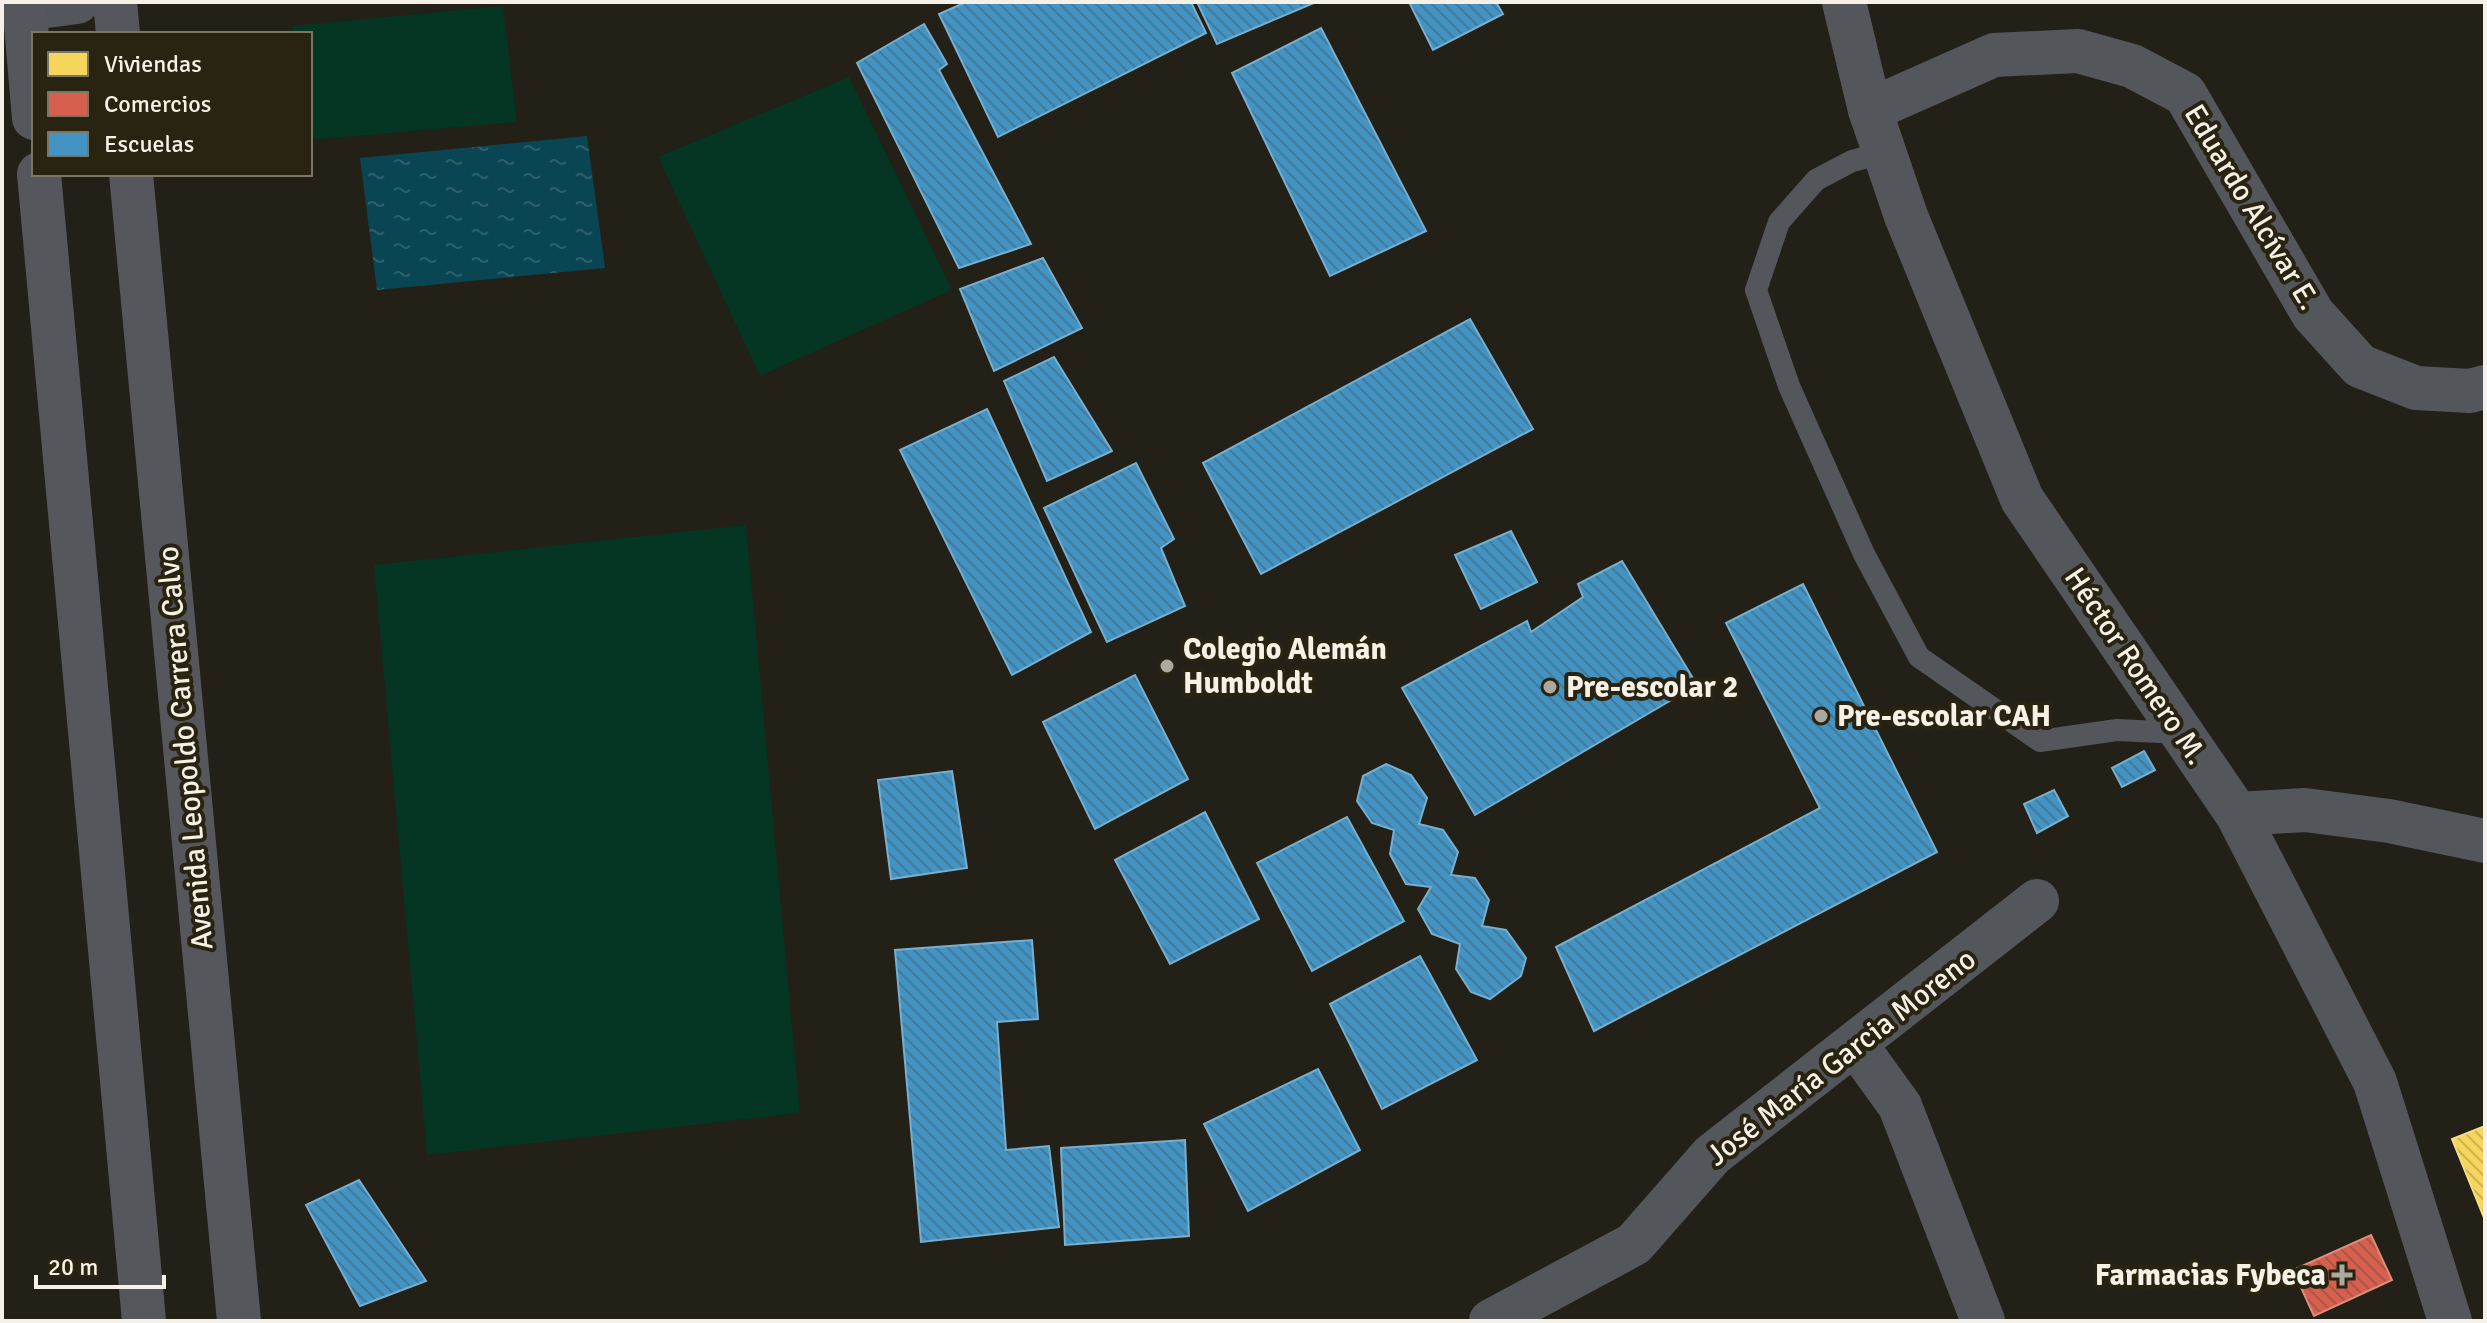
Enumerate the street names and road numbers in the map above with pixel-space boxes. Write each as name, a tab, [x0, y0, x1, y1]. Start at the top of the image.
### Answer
street label: Eduardo Alcívar E.	[2176, 98, 2327, 317]
street label: Avenida Leopoldo Carrera Calvo	[149, 545, 222, 951]
street label: Héctor Romero M.	[2056, 561, 2215, 772]
street label: José María Garcia Moreno	[1699, 941, 1983, 1174]

